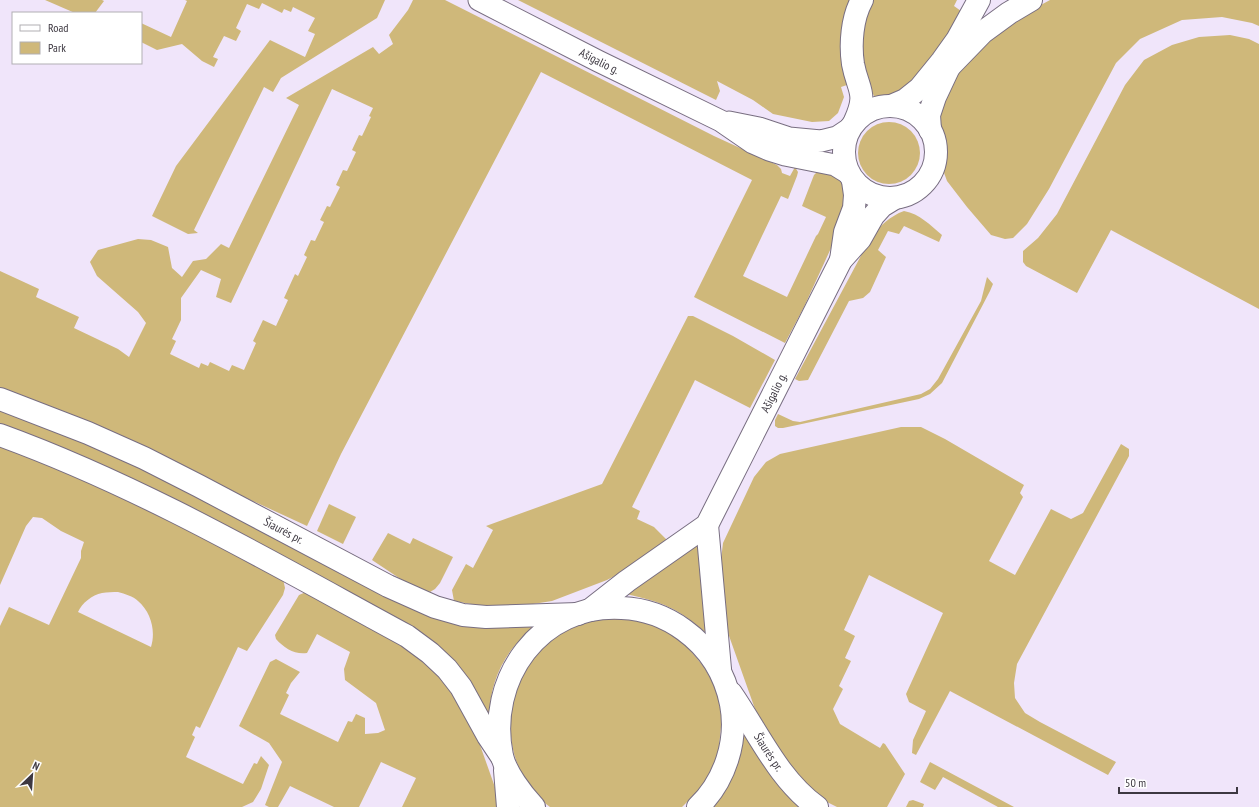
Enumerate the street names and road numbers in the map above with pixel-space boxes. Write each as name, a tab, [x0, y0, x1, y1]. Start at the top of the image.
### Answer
street label: Ašigalio g.	[577, 45, 622, 77]
street label: Ašigalio g.	[757, 370, 790, 415]
street label: Šiaurės pr.	[261, 514, 306, 547]
street label: Šiaurės pr.	[751, 730, 787, 774]

